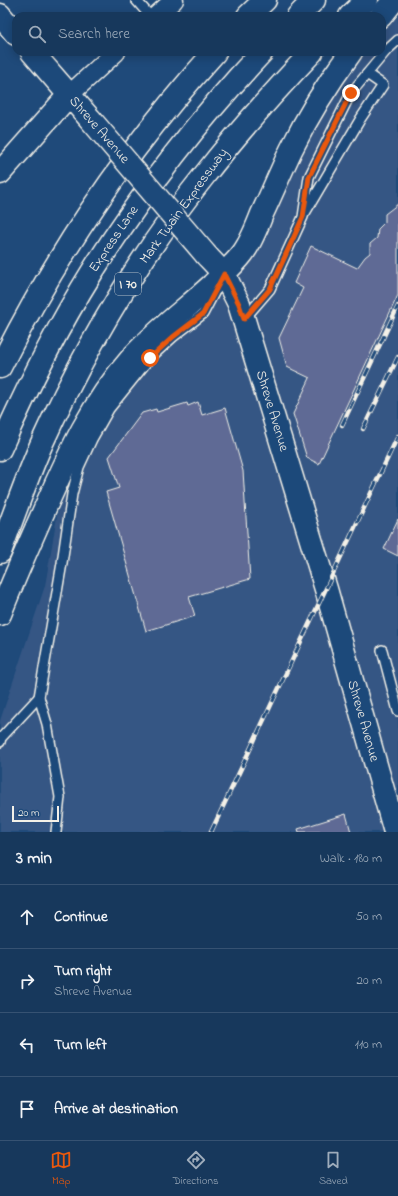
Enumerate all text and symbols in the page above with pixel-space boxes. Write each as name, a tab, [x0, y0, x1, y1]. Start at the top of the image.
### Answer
search box	[12, 12, 386, 56]
icon: search	[26, 23, 48, 45]
text: Search here	[58, 23, 130, 45]
route end	[342, 84, 360, 102]
street label: Shreve Avenue	[64, 92, 135, 169]
street label: Mark Twain Expressway	[135, 144, 234, 269]
street label: Express Lane	[84, 201, 145, 277]
road number: I 70	[115, 273, 141, 295]
route start	[141, 349, 159, 367]
street label: Shreve Avenue	[250, 368, 294, 455]
street label: Shreve Avenue	[341, 678, 385, 765]
scale bar	[12, 804, 59, 823]
text: 20 m	[18, 805, 40, 821]
text: 3 min	[16, 846, 52, 871]
text: Walk · 180 m	[320, 849, 382, 868]
icon: ahead	[16, 906, 38, 928]
text: Continue	[54, 906, 108, 928]
text: 50 m	[356, 907, 382, 926]
text: Turn right	[54, 960, 112, 982]
icon: right	[16, 970, 38, 992]
text: 20 m	[357, 971, 382, 990]
text: Shreve Avenue	[54, 982, 132, 1001]
icon: left	[16, 1034, 38, 1056]
text: Turn left	[54, 1034, 107, 1056]
text: 110 m	[355, 1035, 382, 1054]
icon: arrive	[16, 1098, 38, 1120]
text: Arrive at destination	[54, 1098, 178, 1120]
tab: Map	[50, 1149, 72, 1189]
tab: Directions	[173, 1149, 219, 1189]
tab: Saved	[319, 1149, 348, 1189]

